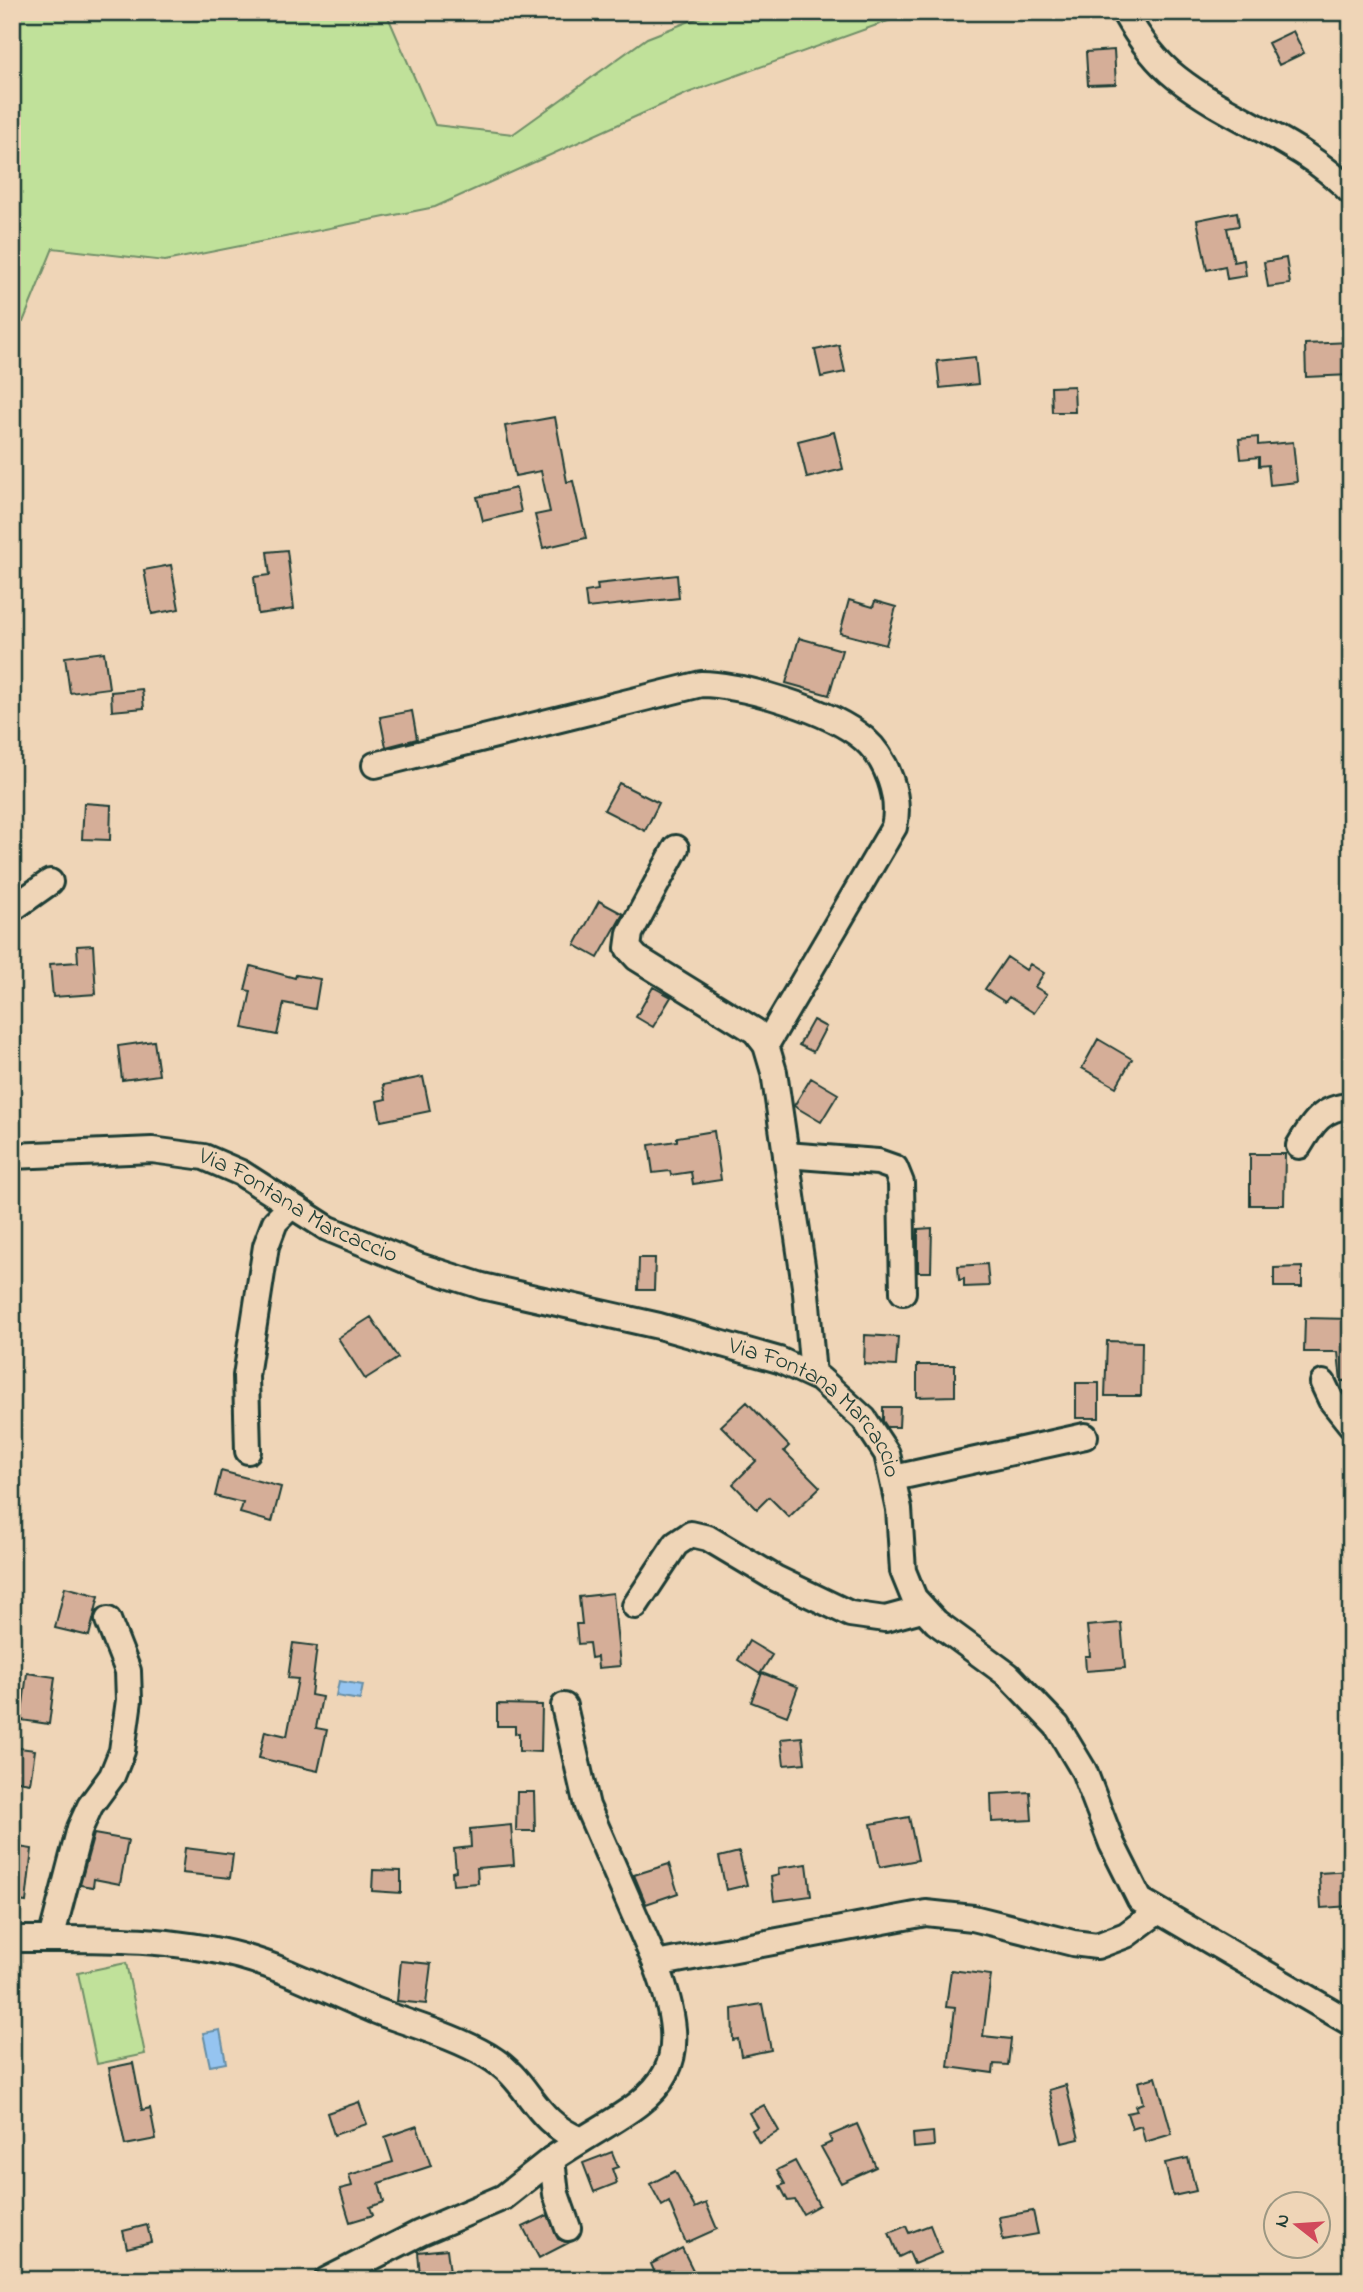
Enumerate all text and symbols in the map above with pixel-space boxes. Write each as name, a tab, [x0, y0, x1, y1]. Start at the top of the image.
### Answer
street label: Via Fontana Marcaccio	[192, 1139, 403, 1273]
street label: Via Fontana Marcaccio	[723, 1329, 909, 1481]
north arrow	[1262, 2190, 1332, 2260]
text: N	[1268, 2211, 1298, 2231]

